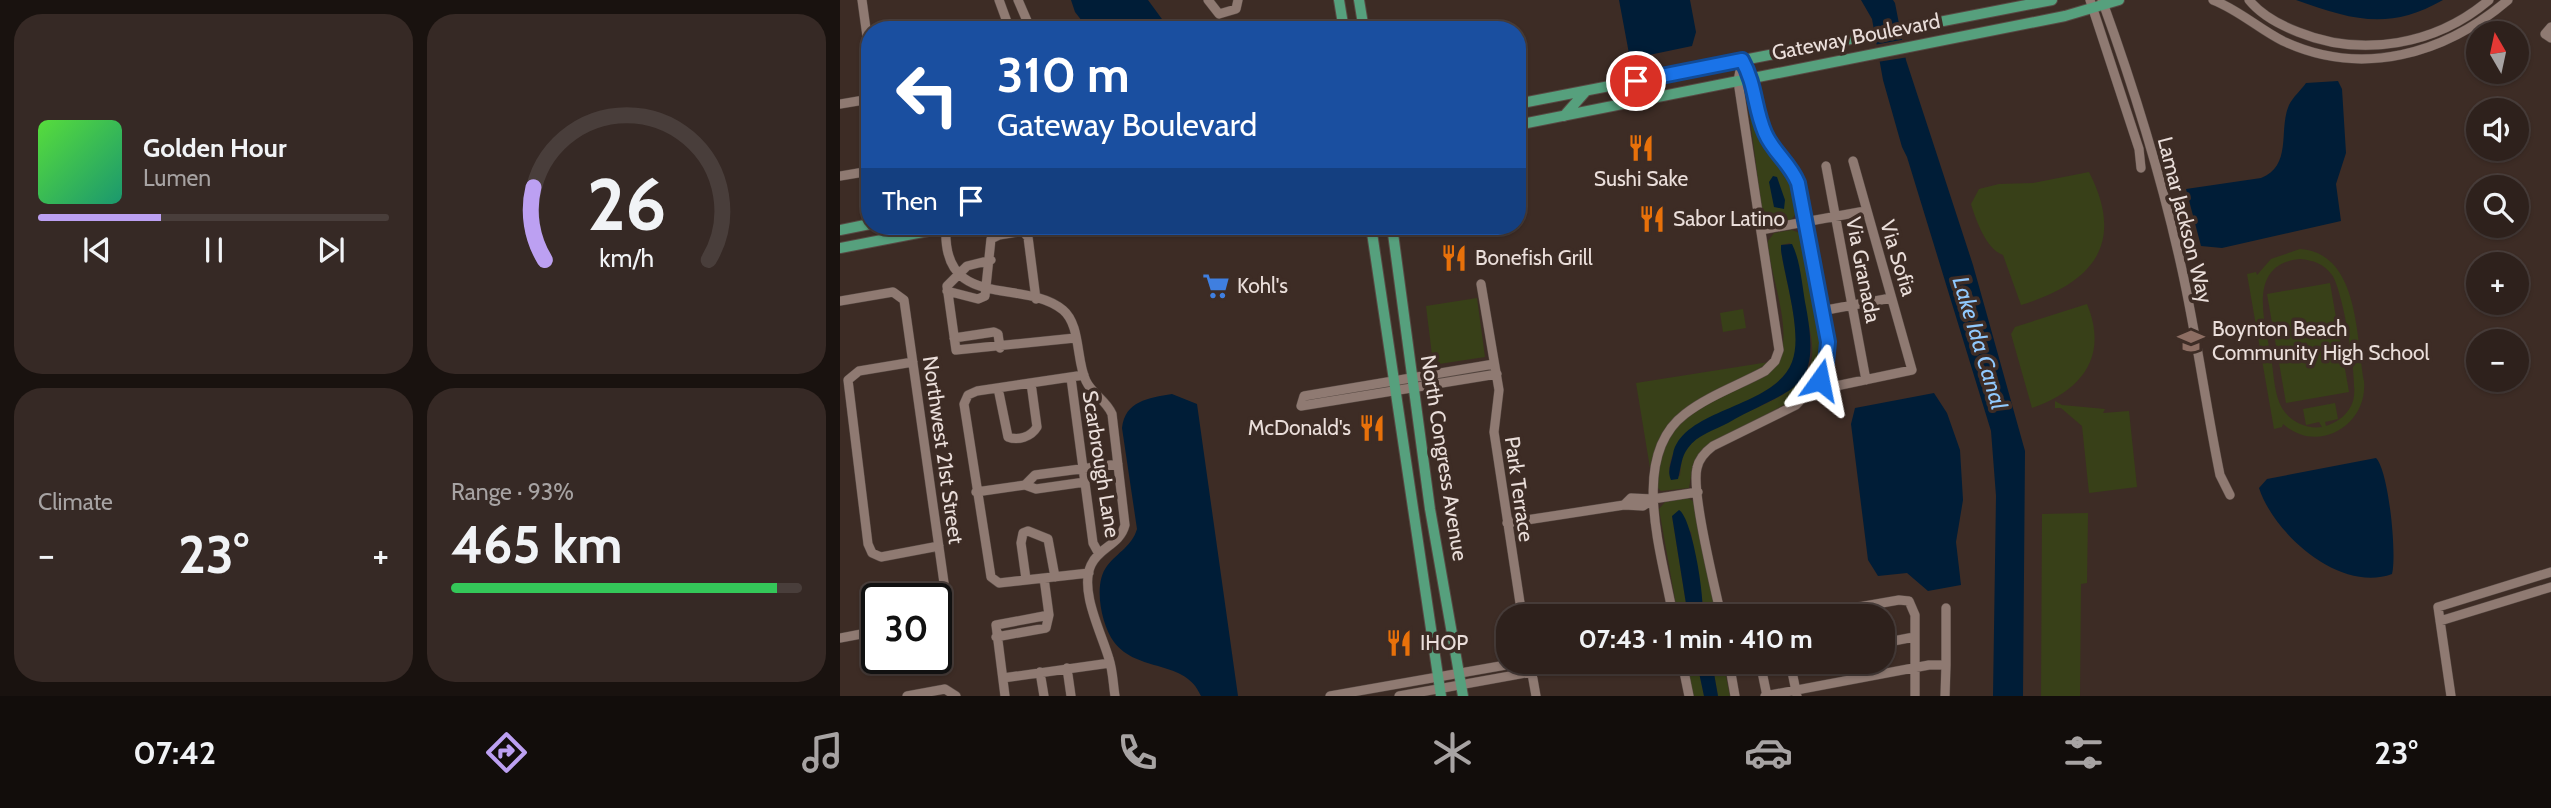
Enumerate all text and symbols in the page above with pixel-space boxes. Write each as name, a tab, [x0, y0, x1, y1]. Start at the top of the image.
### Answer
street label: Gateway Boulevard	[1770, 8, 1942, 65]
north arrow	[2466, 21, 2529, 84]
map controls	[2466, 21, 2529, 392]
text: 310 m	[997, 45, 1130, 104]
icon: left	[882, 49, 973, 140]
pin	[1606, 51, 1666, 111]
icon: arrive	[1617, 62, 1655, 100]
button: sound	[2466, 98, 2529, 161]
text: Gateway Boulevard	[997, 105, 1257, 144]
text: Golden Hour	[143, 132, 286, 164]
restaurant icon: Sushi Sake	[1626, 133, 1656, 163]
street label: Lamar Jackson Way	[2153, 134, 2218, 306]
text: 26	[587, 161, 666, 249]
text: Lumen	[143, 164, 211, 192]
place label: Sushi Sake	[1594, 166, 1688, 191]
button: search	[2466, 175, 2529, 238]
icon: arrive	[952, 182, 990, 220]
text: Then	[882, 185, 938, 217]
restaurant icon: Sabor Latino	[1637, 204, 1667, 234]
place label: Sabor Latino	[1673, 206, 1785, 231]
street label: Via Granada	[1841, 215, 1886, 325]
street label: Via Sofia	[1875, 217, 1922, 299]
icon: previous	[78, 231, 116, 269]
icon: pause	[195, 231, 233, 269]
icon: next	[312, 231, 350, 269]
text: km/h	[599, 243, 654, 273]
restaurant icon: Bonefish Grill	[1439, 243, 1469, 273]
place label: Bonefish Grill	[1475, 245, 1593, 270]
button: +	[2466, 252, 2529, 315]
supermarket icon: Kohl's	[1201, 271, 1231, 301]
place label: Kohl's	[1237, 273, 1288, 298]
water label: Lake Ida Canal	[1947, 273, 2014, 413]
place label: Boynton Beach Community High School	[2212, 316, 2430, 365]
school or university icon: Boynton Beach Community High School	[2176, 326, 2206, 356]
button: −	[2466, 329, 2529, 392]
position arrow	[1783, 343, 1857, 417]
street label: North Congress Avenue	[1416, 353, 1473, 563]
street label: Northwest 21st Street	[918, 354, 969, 546]
street label: Scarbrough Lane	[1078, 389, 1126, 540]
restaurant icon: McDonald's	[1357, 413, 1387, 443]
place label: McDonald's	[1248, 415, 1351, 440]
street label: Park Terrace	[1500, 435, 1539, 543]
text: Range · 93%	[451, 478, 574, 506]
text: Climate	[38, 488, 113, 516]
text: 465 km	[451, 513, 623, 576]
text: 23°	[178, 523, 249, 586]
text: −	[38, 531, 55, 578]
text: +	[372, 531, 389, 578]
speed limit sign: 30	[861, 583, 952, 674]
text: 07:43 · 1 min · 410 m	[1579, 623, 1812, 655]
restaurant icon: IHOP	[1384, 628, 1414, 658]
place label: IHOP	[1420, 630, 1468, 655]
icon: directions	[482, 728, 531, 777]
icon: music	[798, 728, 847, 777]
icon: phone	[1113, 728, 1162, 777]
icon: climate	[1428, 728, 1477, 777]
icon: car	[1744, 728, 1793, 777]
icon: filters	[2059, 728, 2108, 777]
text: 07:42	[133, 733, 216, 772]
text: 23°	[2374, 733, 2418, 772]

